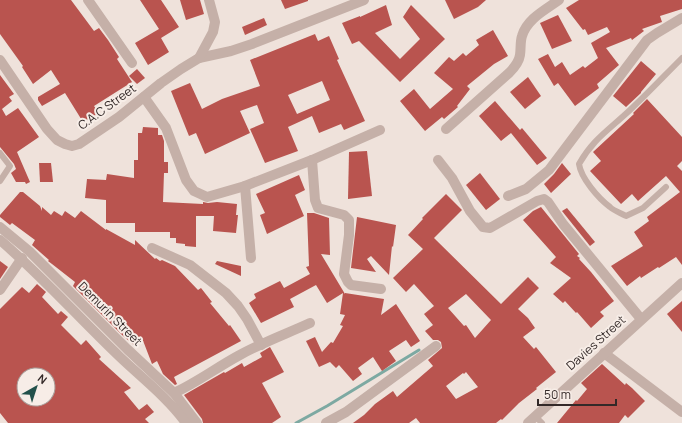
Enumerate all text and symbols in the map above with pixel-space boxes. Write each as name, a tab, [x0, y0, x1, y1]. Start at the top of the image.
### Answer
street label: C.A.C Street	[74, 80, 139, 133]
street label: Demurin Street	[75, 278, 146, 350]
street label: Davies Street	[562, 311, 629, 374]
north arrow	[16, 367, 56, 407]
text: N	[35, 371, 50, 387]
scale bar	[538, 381, 616, 407]
text: 50 m	[544, 386, 571, 403]

